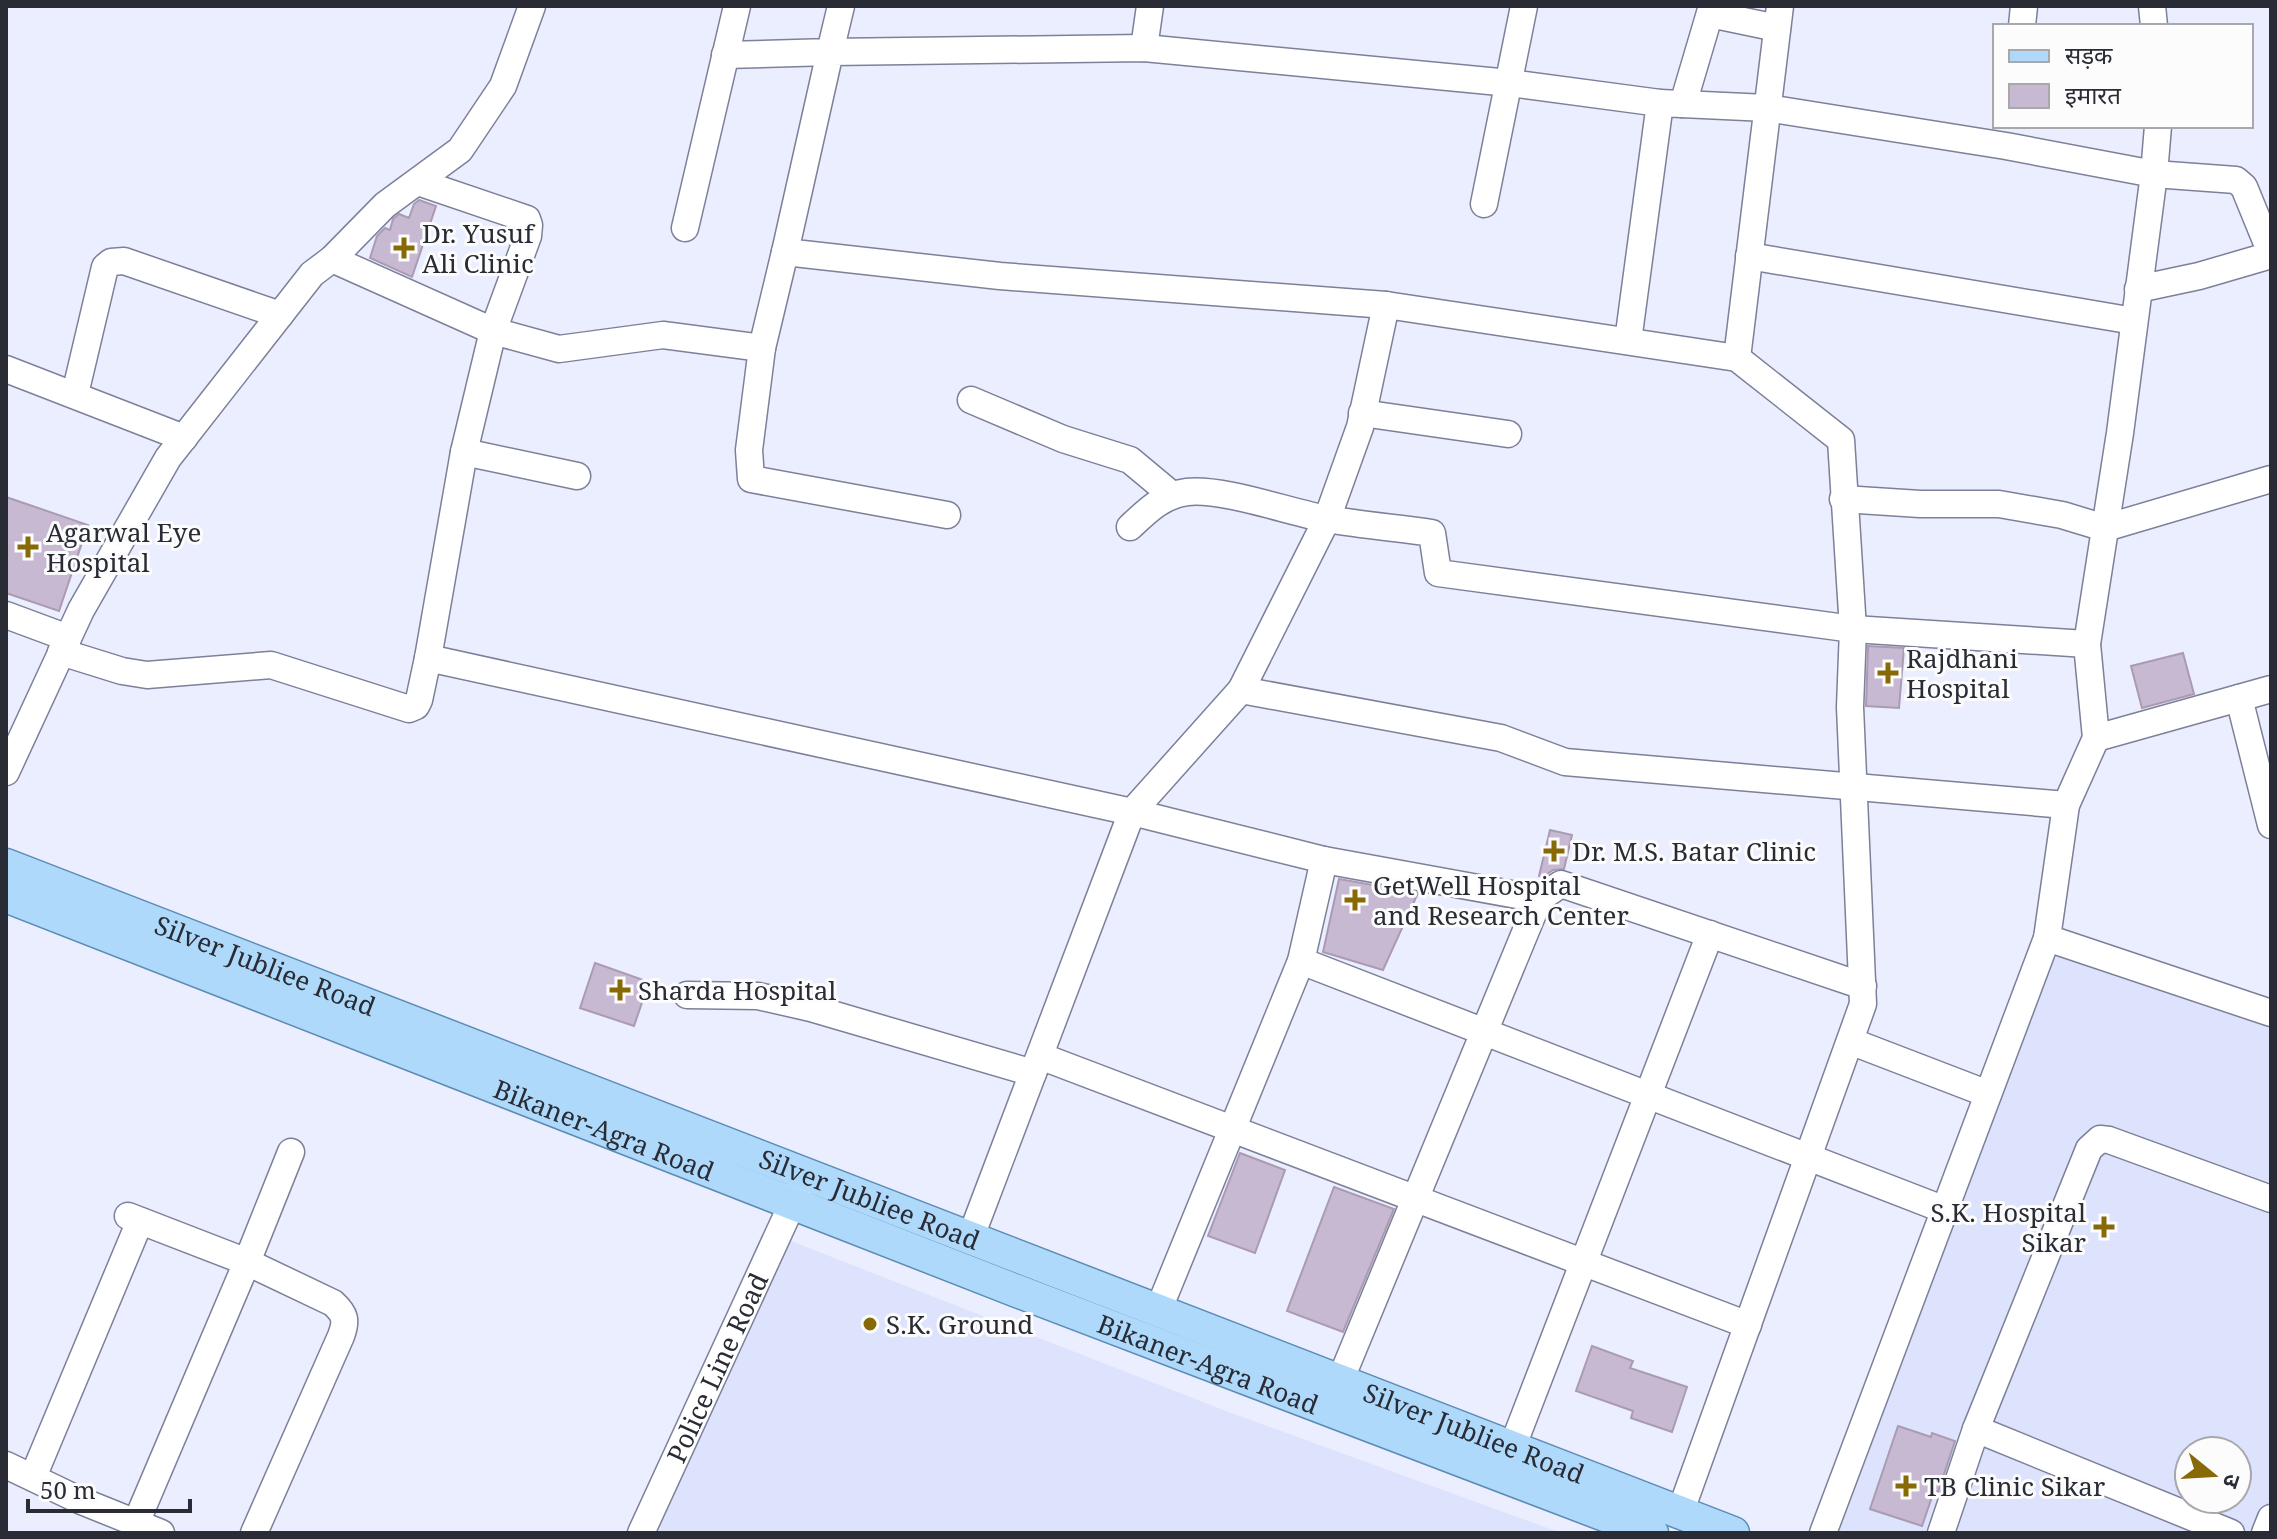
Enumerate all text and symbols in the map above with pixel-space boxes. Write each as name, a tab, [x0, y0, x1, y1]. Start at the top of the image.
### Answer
legend	[1993, 24, 2253, 128]
text: सड़क	[2065, 38, 2113, 71]
text: इमारत	[2065, 78, 2122, 111]
place label: Dr. Yusuf Ali Clinic	[422, 215, 536, 281]
marker: Dr. Yusuf Ali Clinic	[393, 237, 415, 259]
place label: Agarwal Eye Hospital	[46, 514, 201, 580]
marker: Agarwal Eye Hospital	[17, 536, 39, 558]
place label: Rajdhani Hospital	[1906, 640, 2018, 706]
marker: Rajdhani Hospital	[1877, 662, 1899, 684]
place label: Dr. M.S. Batar Clinic	[1572, 833, 1816, 869]
marker: Dr. M.S. Batar Clinic	[1543, 840, 1565, 862]
place label: GetWell Hospital and Research Center	[1373, 867, 1629, 933]
marker: GetWell Hospital and Research Center	[1344, 889, 1366, 911]
street label: Silver Jubliee Road	[150, 906, 381, 1024]
place label: Sharda Hospital	[638, 972, 836, 1008]
marker: Sharda Hospital	[609, 979, 631, 1001]
street label: Bikaner-Agra Road	[489, 1070, 719, 1189]
street label: Silver Jubliee Road	[754, 1140, 985, 1258]
place label: S.K. Hospital Sikar	[1930, 1194, 2086, 1260]
marker: S.K. Hospital Sikar	[2093, 1216, 2115, 1238]
street label: Police Line Road	[658, 1267, 776, 1468]
street label: Bikaner-Agra Road	[1092, 1305, 1324, 1422]
place label: S.K. Ground	[886, 1306, 1033, 1342]
marker: S.K. Ground	[861, 1315, 879, 1333]
street label: Silver Jubliee Road	[1358, 1374, 1590, 1492]
north arrow	[2173, 1435, 2253, 1515]
scale bar	[28, 1463, 190, 1513]
place label: TB Clinic Sikar	[1924, 1468, 2105, 1504]
text: उ	[2216, 1471, 2249, 1493]
text: 50 m	[40, 1473, 96, 1506]
marker: TB Clinic Sikar	[1895, 1475, 1917, 1497]

